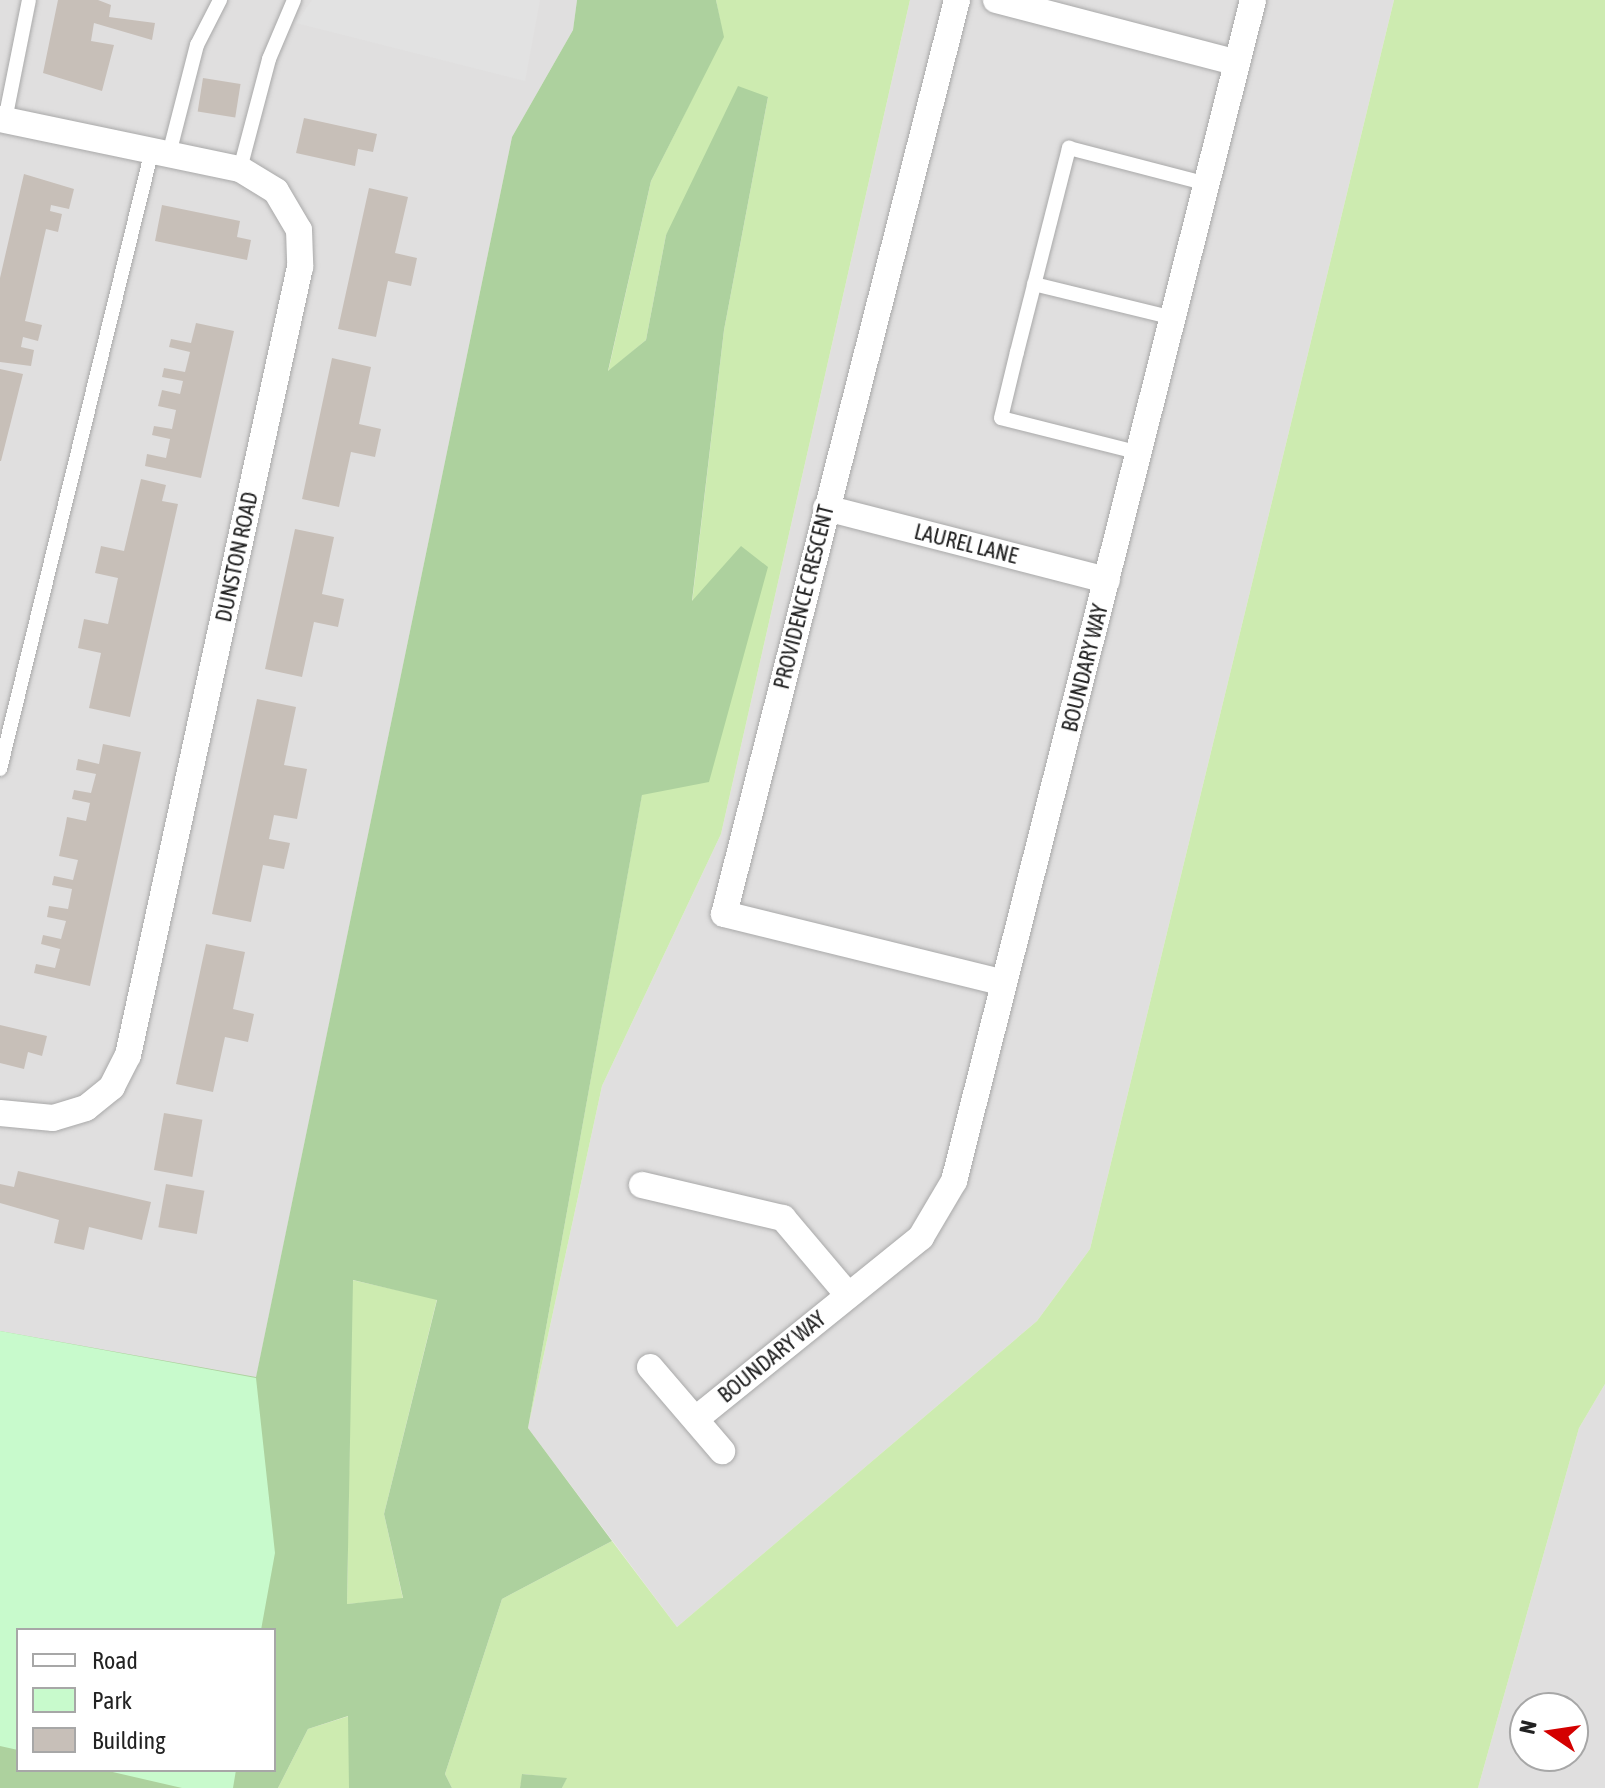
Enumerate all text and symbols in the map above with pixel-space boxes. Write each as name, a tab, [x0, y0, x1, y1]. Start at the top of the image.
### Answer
street label: DUNSTON ROAD	[210, 490, 264, 624]
street label: PROVIDENCE CRESCENT	[768, 502, 840, 692]
street label: LAUREL LANE	[911, 518, 1021, 570]
street label: BOUNDARY WAY	[1056, 601, 1114, 735]
street label: BOUNDARY WAY	[713, 1306, 831, 1408]
legend	[16, 1628, 276, 1772]
text: Road	[92, 1647, 138, 1674]
text: Park	[92, 1687, 132, 1714]
north arrow	[1509, 1692, 1589, 1772]
text: N	[1513, 1718, 1542, 1736]
text: Building	[92, 1727, 165, 1754]

